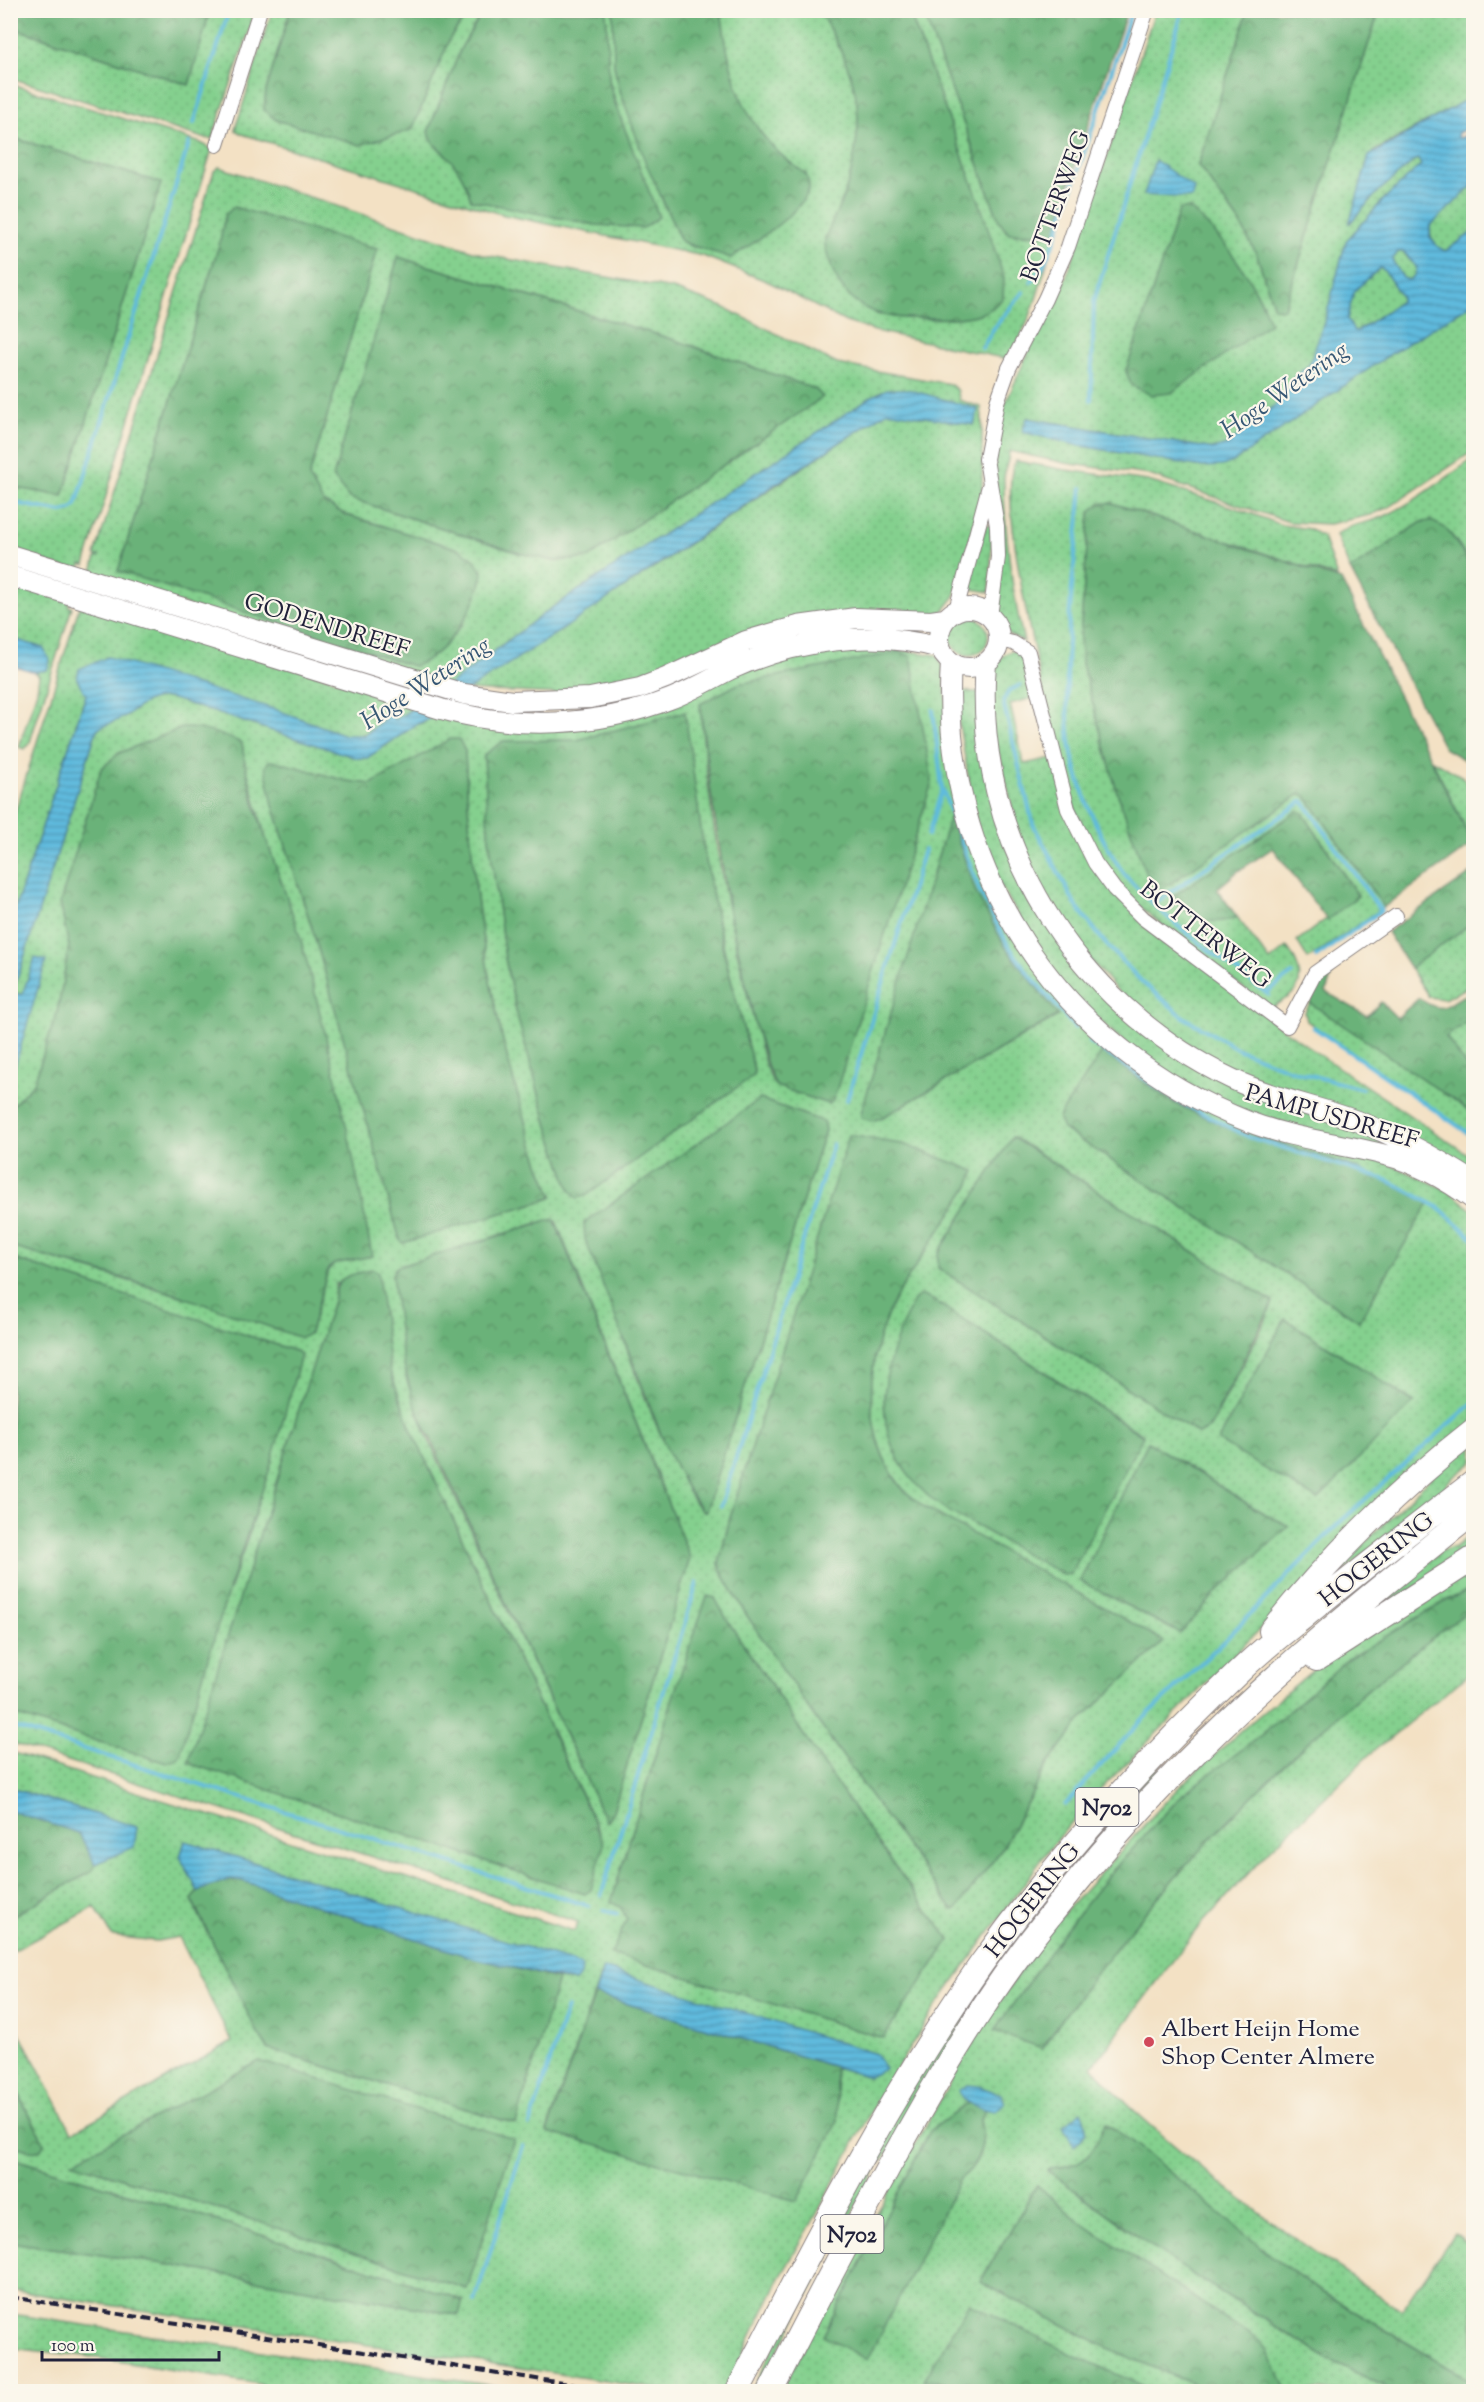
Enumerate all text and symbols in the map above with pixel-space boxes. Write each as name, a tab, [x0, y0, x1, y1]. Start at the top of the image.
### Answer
street label: BOTTERWEG	[1014, 126, 1100, 287]
water label: Hoge Wetering	[1214, 333, 1357, 449]
street label: GODENDREEF	[240, 586, 413, 668]
water label: Hoge Wetering	[354, 628, 499, 740]
street label: BOTTERWEG	[1132, 873, 1278, 998]
street label: PAMPUSDREEF	[1241, 1077, 1422, 1159]
street label: HOGERING	[1313, 1505, 1442, 1616]
road number: N702	[1076, 1788, 1138, 1826]
street label: HOGERING	[978, 1837, 1089, 1966]
place label: Albert Heijn Home Shop Center Almere	[1161, 2013, 1375, 2075]
marker: Albert Heijn Home Shop Center Almere	[1142, 2035, 1156, 2049]
road number: N702	[820, 2215, 884, 2253]
scale bar	[42, 2324, 219, 2362]
text: 100 m	[51, 2334, 95, 2360]

